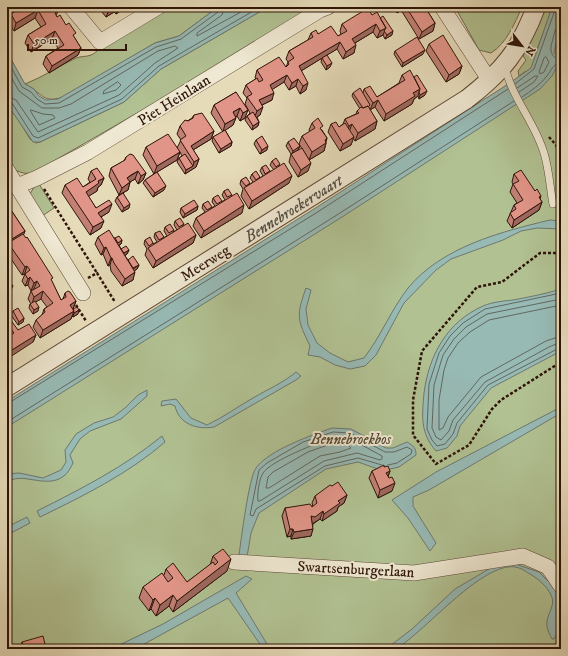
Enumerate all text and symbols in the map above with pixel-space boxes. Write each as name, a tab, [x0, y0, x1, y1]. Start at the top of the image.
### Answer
scale bar	[28, 26, 126, 52]
north arrow	[502, 26, 542, 66]
text: 50 m	[34, 33, 58, 48]
text: N	[521, 43, 538, 58]
street label: Piet Heinlaan	[134, 71, 214, 130]
water label: Bennebroekervaart	[240, 170, 347, 248]
street label: Meerweg	[177, 240, 234, 286]
park label: Bennebroekbos	[310, 430, 392, 449]
street label: Swartsenburgerlaan	[297, 557, 415, 582]

